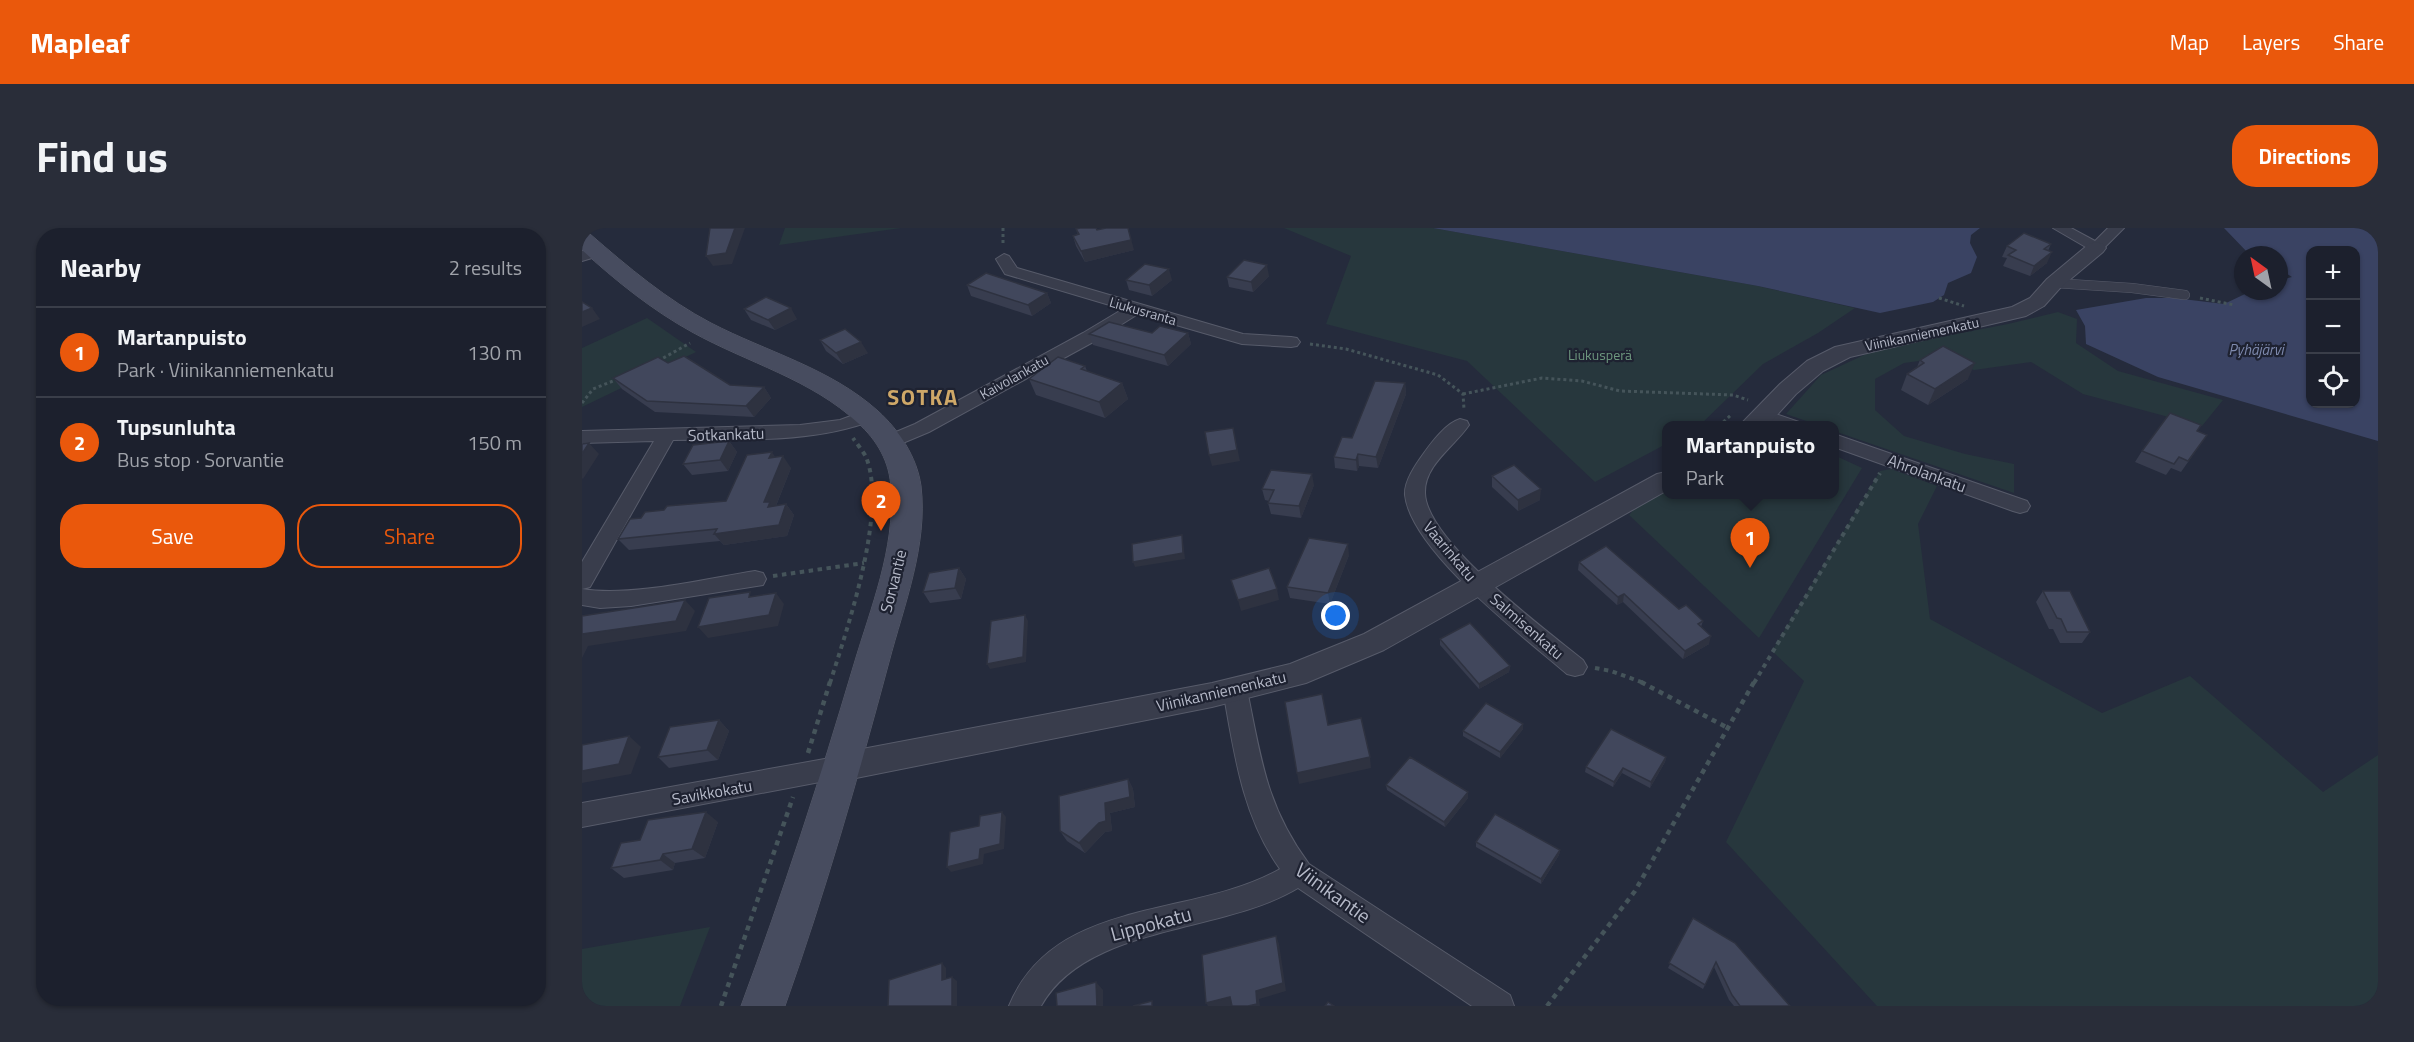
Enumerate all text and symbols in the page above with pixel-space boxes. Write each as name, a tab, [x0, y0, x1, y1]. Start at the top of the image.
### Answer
text: Mapleaf	[30, 21, 130, 64]
text: Map	[2170, 26, 2209, 58]
text: Layers	[2242, 26, 2300, 58]
text: Share	[2333, 26, 2384, 58]
text: Find us	[36, 124, 168, 188]
button: Directions	[2232, 125, 2378, 187]
north arrow	[2234, 246, 2288, 300]
map controls	[2306, 246, 2360, 408]
button: +	[2306, 246, 2360, 300]
text: Nearby	[60, 248, 141, 287]
text: 2 results	[449, 252, 522, 283]
street label: Liukusranta	[1107, 291, 1179, 330]
button: −	[2306, 300, 2360, 354]
street label: Viinikanniemenkatu	[1863, 311, 1981, 356]
text: Martanpuisto	[117, 320, 247, 354]
text: 1	[74, 337, 85, 368]
text: 130 m	[467, 337, 522, 368]
water label: Pyhäjärvi	[2228, 338, 2286, 361]
park label: Liukusperä	[1568, 344, 1632, 365]
street label: Kaivolankatu	[975, 349, 1052, 404]
text: Park · Viinikanniemenkatu	[117, 354, 334, 385]
button: locate	[2306, 354, 2360, 408]
district label: SOTKA	[887, 380, 959, 414]
text: Tupsunluhta	[117, 410, 236, 444]
street label: Sotkankatu	[687, 421, 765, 447]
popup	[1662, 421, 1839, 499]
text: 2	[74, 427, 85, 458]
text: 150 m	[467, 427, 522, 458]
text: Martanpuisto	[1686, 428, 1815, 462]
text: Bus stop · Sorvantie	[117, 444, 284, 475]
street label: Ahrolankatu	[1884, 448, 1970, 498]
text: Park	[1686, 462, 1724, 493]
pin: 2	[862, 482, 900, 531]
button: Save	[60, 504, 285, 568]
button: Share	[297, 504, 522, 568]
street label: Vaarinkatu	[1418, 516, 1482, 586]
pin: 1	[1730, 518, 1770, 568]
street label: Sorvantie	[874, 547, 912, 615]
street label: Salmisenkatu	[1485, 587, 1569, 665]
your location	[1321, 601, 1350, 630]
street label: Viinikanniemenkatu	[1154, 664, 1288, 718]
street label: Savikkokatu	[670, 773, 754, 811]
street label: Viinikantie	[1289, 854, 1378, 931]
street label: Lippokatu	[1107, 898, 1195, 949]

